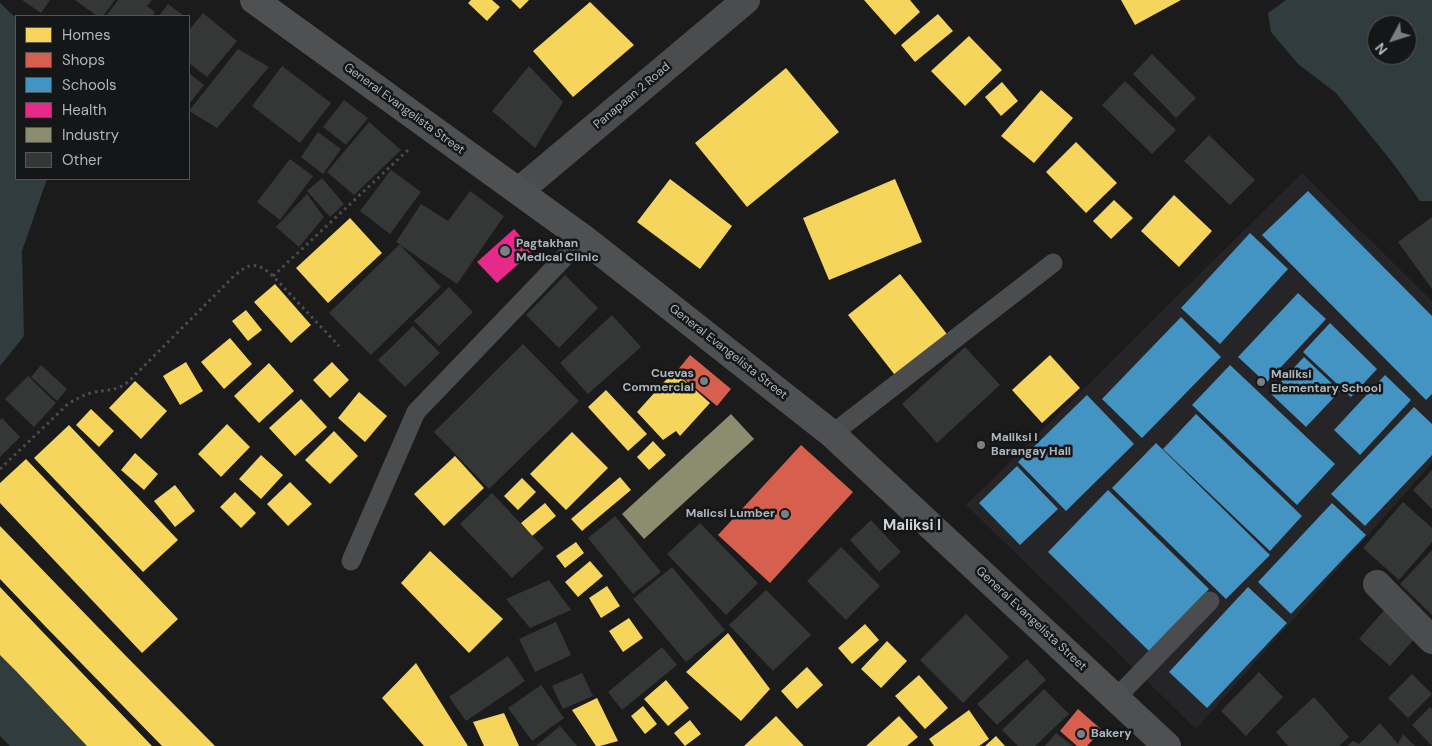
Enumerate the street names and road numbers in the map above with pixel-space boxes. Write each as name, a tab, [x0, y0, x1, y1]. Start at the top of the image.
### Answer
street label: General Evangelista Street	[341, 60, 467, 158]
street label: Panapaan 2 Road	[591, 60, 673, 132]
street label: General Evangelista Street	[666, 301, 790, 403]
street label: General Evangelista Street	[973, 564, 1089, 674]

